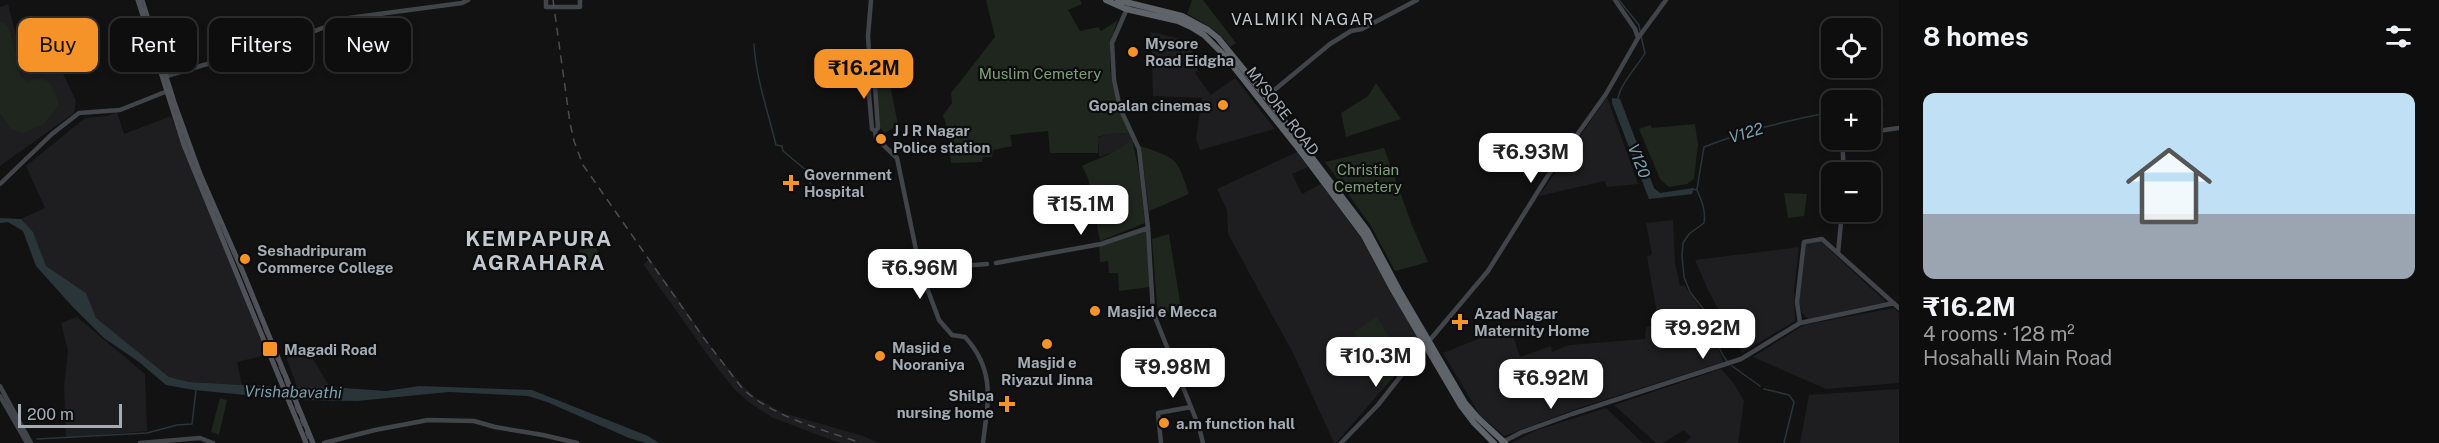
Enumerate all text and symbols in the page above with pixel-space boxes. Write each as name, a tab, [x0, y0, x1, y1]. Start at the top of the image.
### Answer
district label: VALMIKI NAGAR	[1231, 10, 1375, 29]
chip: Buy	[18, 18, 98, 72]
chip: Rent	[110, 18, 197, 72]
chip: Filters	[209, 18, 313, 72]
chip: New	[325, 18, 411, 72]
map controls	[1821, 18, 1881, 222]
button: locate	[1821, 18, 1881, 78]
icon: filters	[2382, 20, 2415, 53]
text: 8 homes	[1923, 21, 2029, 52]
place label: Mysore Road Eidgha	[1145, 35, 1234, 69]
marker: Mysore Road Eidgha	[1126, 45, 1140, 59]
pin: ₹16.2M	[815, 49, 913, 100]
text: ₹16.2M	[828, 56, 900, 80]
street label: MYSORE ROAD	[1243, 63, 1323, 159]
park label: Muslim Cemetery	[979, 65, 1101, 82]
button: +	[1821, 90, 1881, 150]
place label: Gopalan cinemas	[1088, 97, 1211, 114]
marker: Gopalan cinemas	[1216, 98, 1230, 112]
water label: V122	[1727, 119, 1766, 147]
place label: J J R Nagar Police station	[893, 122, 990, 156]
marker: J J R Nagar Police station	[874, 132, 888, 146]
icon: home	[2115, 132, 2223, 240]
pin: ₹6.93M	[1482, 133, 1580, 184]
text: ₹6.93M	[1493, 140, 1569, 164]
water label: V120	[1624, 141, 1654, 181]
park label: Christian Cemetery	[1334, 161, 1402, 195]
button: −	[1821, 162, 1881, 222]
place label: Government Hospital	[804, 166, 892, 200]
marker: Government Hospital	[782, 174, 800, 192]
pin: ₹15.1M	[1032, 185, 1130, 236]
text: ₹15.1M	[1047, 192, 1115, 216]
district label: KEMPAPURA AGRAHARA	[465, 226, 613, 275]
place label: Seshadripuram Commerce College	[257, 242, 393, 276]
pin: ₹6.96M	[871, 249, 969, 300]
marker: Seshadripuram Commerce College	[238, 252, 252, 266]
text: ₹6.96M	[882, 256, 958, 280]
text: ₹16.2M	[1923, 291, 2016, 322]
place label: Masjid e Mecca	[1107, 303, 1217, 320]
marker: Masjid e Mecca	[1088, 304, 1102, 318]
place label: Azad Nagar Maternity Home	[1474, 305, 1590, 339]
pin: ₹9.92M	[1654, 309, 1752, 360]
marker: Azad Nagar Maternity Home	[1451, 313, 1469, 331]
text: ₹9.92M	[1665, 316, 1741, 340]
text: 4 rooms · 128 m²	[1923, 322, 2075, 346]
marker: Masjid e Riyazul Jinna	[1040, 337, 1054, 351]
pin: ₹10.3M	[1327, 337, 1425, 388]
place label: Masjid e Nooraniya	[892, 339, 965, 373]
marker: Magadi Road	[261, 340, 279, 358]
place label: Magadi Road	[284, 341, 377, 358]
text: ₹10.3M	[1340, 344, 1412, 368]
text: Hosahalli Main Road	[1923, 346, 2112, 370]
pin: ₹9.98M	[1124, 348, 1222, 399]
marker: Masjid e Nooraniya	[873, 349, 887, 363]
place label: Masjid e Riyazul Jinna	[1001, 354, 1093, 388]
text: ₹9.98M	[1135, 355, 1211, 379]
pin: ₹6.92M	[1502, 359, 1600, 410]
text: ₹6.92M	[1513, 366, 1589, 390]
water label: Vrishabavathi	[244, 382, 342, 402]
place label: Shilpa nursing home	[897, 387, 994, 421]
marker: Shilpa nursing home	[998, 395, 1016, 413]
scale bar	[18, 401, 122, 428]
text: 200 m	[27, 405, 74, 424]
place label: a.m function hall	[1176, 415, 1295, 432]
marker: a.m function hall	[1157, 416, 1171, 430]

